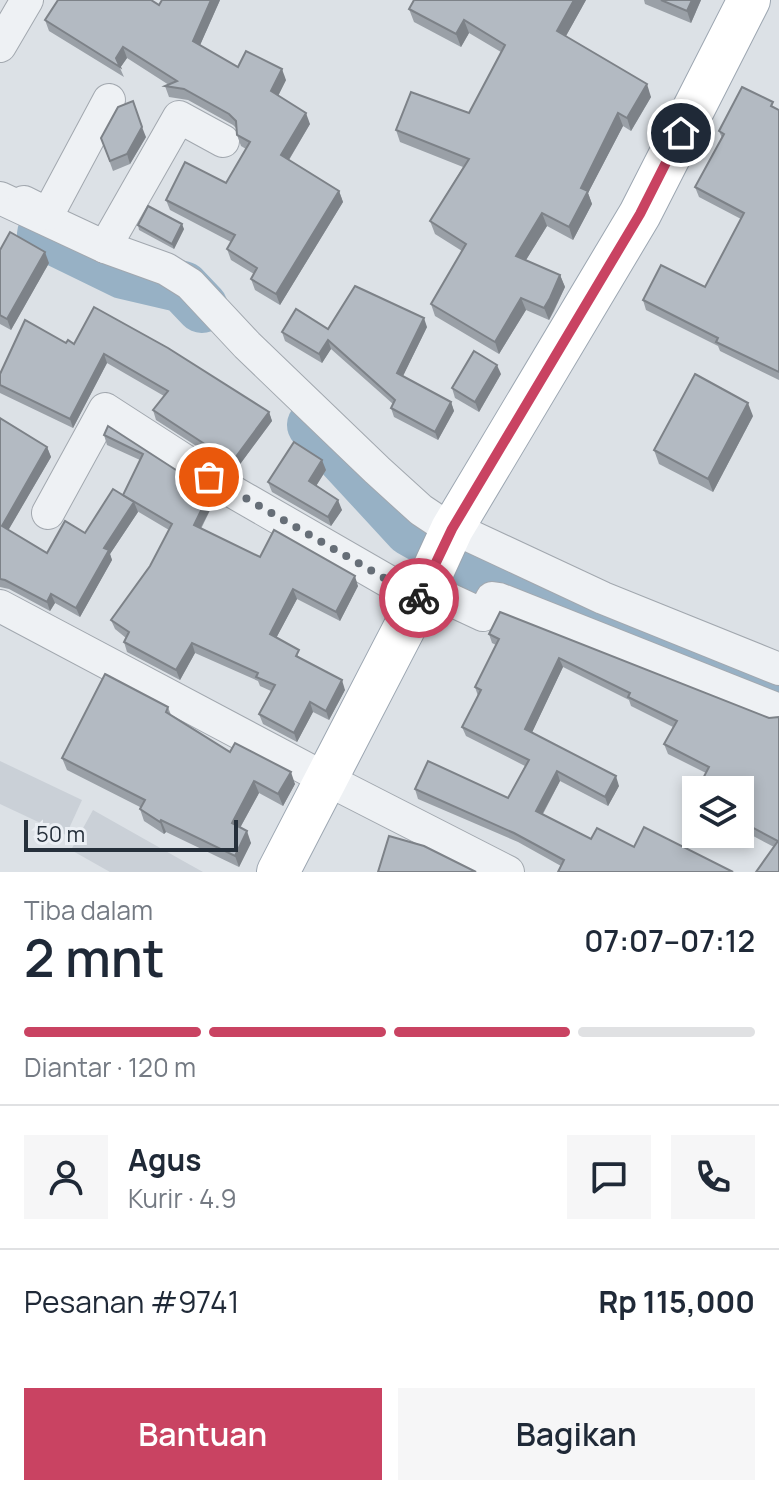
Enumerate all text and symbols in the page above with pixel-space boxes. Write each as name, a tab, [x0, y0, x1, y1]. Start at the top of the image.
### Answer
pin	[647, 99, 715, 167]
icon: home	[659, 111, 703, 155]
pin	[175, 443, 243, 511]
icon: bag	[187, 455, 231, 499]
courier	[379, 558, 459, 638]
icon: bike	[397, 576, 441, 620]
map controls	[682, 776, 754, 848]
button: layers	[682, 776, 754, 848]
scale bar	[24, 816, 238, 852]
text: 50 m	[36, 819, 85, 849]
text: Tiba dalam	[24, 892, 153, 928]
text: 07:07–07:12	[584, 920, 755, 961]
text: 2 mnt	[24, 922, 165, 993]
text: Diantar · 120 m	[24, 1049, 196, 1085]
button: person	[24, 1135, 108, 1219]
button: chat	[567, 1135, 651, 1219]
button: phone	[671, 1135, 755, 1219]
text: Agus	[128, 1139, 202, 1180]
text: Kurir · 4.9	[128, 1180, 237, 1216]
text: Pesanan #9741	[24, 1281, 239, 1322]
text: Rp 115,000	[599, 1281, 755, 1322]
button: Bantuan	[24, 1388, 382, 1480]
button: Bagikan	[398, 1388, 755, 1480]

